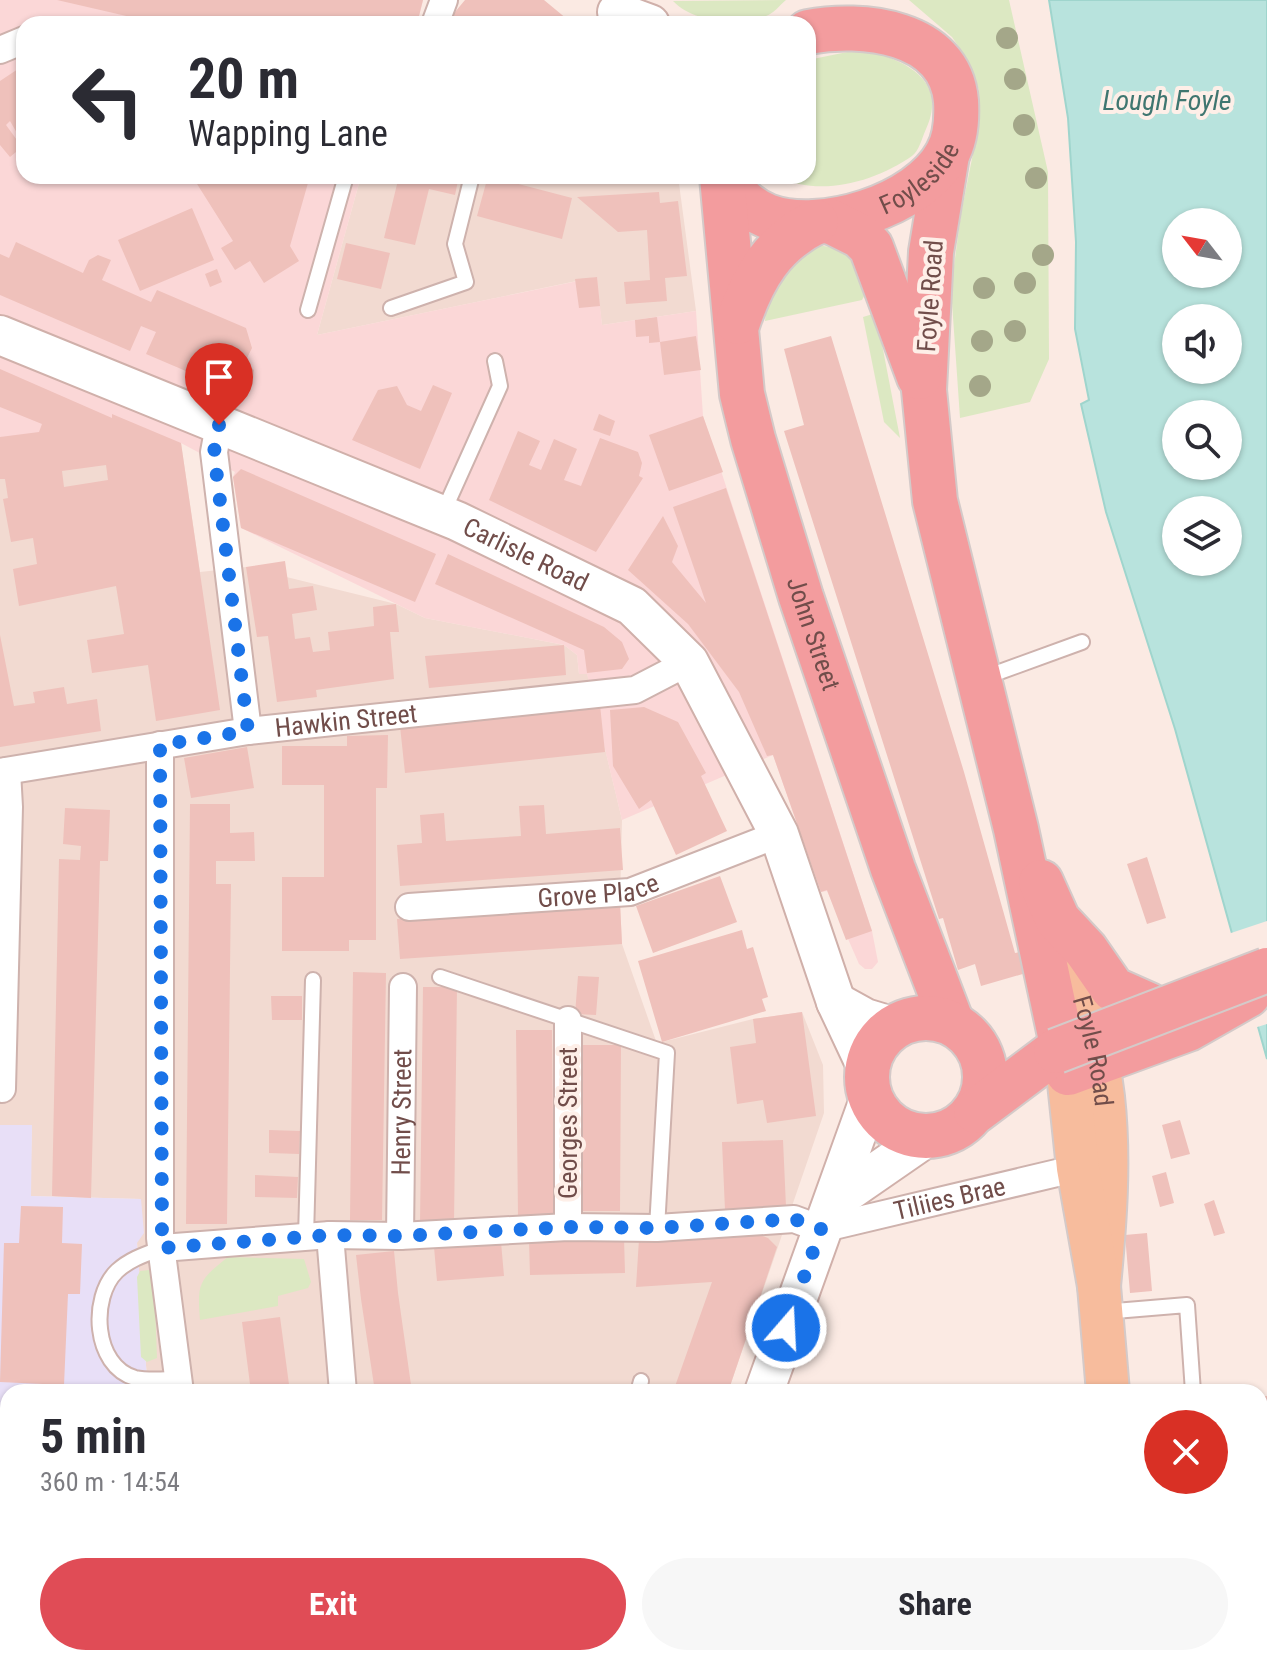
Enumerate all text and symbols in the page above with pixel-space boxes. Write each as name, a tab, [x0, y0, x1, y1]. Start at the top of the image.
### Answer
text: 20 m	[188, 46, 299, 112]
icon: left	[56, 48, 160, 152]
water label: Lough Foyle	[1102, 84, 1232, 117]
text: Wapping Lane	[188, 113, 388, 155]
street label: Foyleside	[875, 138, 965, 220]
north arrow	[1162, 208, 1242, 288]
map controls	[1162, 208, 1242, 576]
street label: Foyle Road	[911, 239, 949, 353]
button: sound	[1162, 304, 1242, 384]
pin	[185, 343, 253, 425]
icon: arrive	[197, 355, 241, 399]
button: search	[1162, 400, 1242, 480]
button: layers	[1162, 496, 1242, 576]
street label: Carlisle Road	[458, 511, 593, 598]
street label: John Street	[781, 573, 846, 694]
street label: Hawkin Street	[274, 698, 419, 743]
street label: Grove Place	[537, 867, 663, 913]
street label: Foyle Road	[1067, 992, 1119, 1108]
street label: Georges Street	[553, 1047, 583, 1199]
street label: Henry Street	[386, 1048, 417, 1176]
street label: Tiliies Brae	[891, 1171, 1008, 1226]
position arrow	[744, 1286, 828, 1370]
text: 5 min	[40, 1408, 147, 1465]
button: close	[1144, 1410, 1228, 1494]
text: 360 m · 14:54	[40, 1467, 180, 1497]
button: Exit	[40, 1558, 626, 1650]
button: Share	[642, 1558, 1228, 1650]

